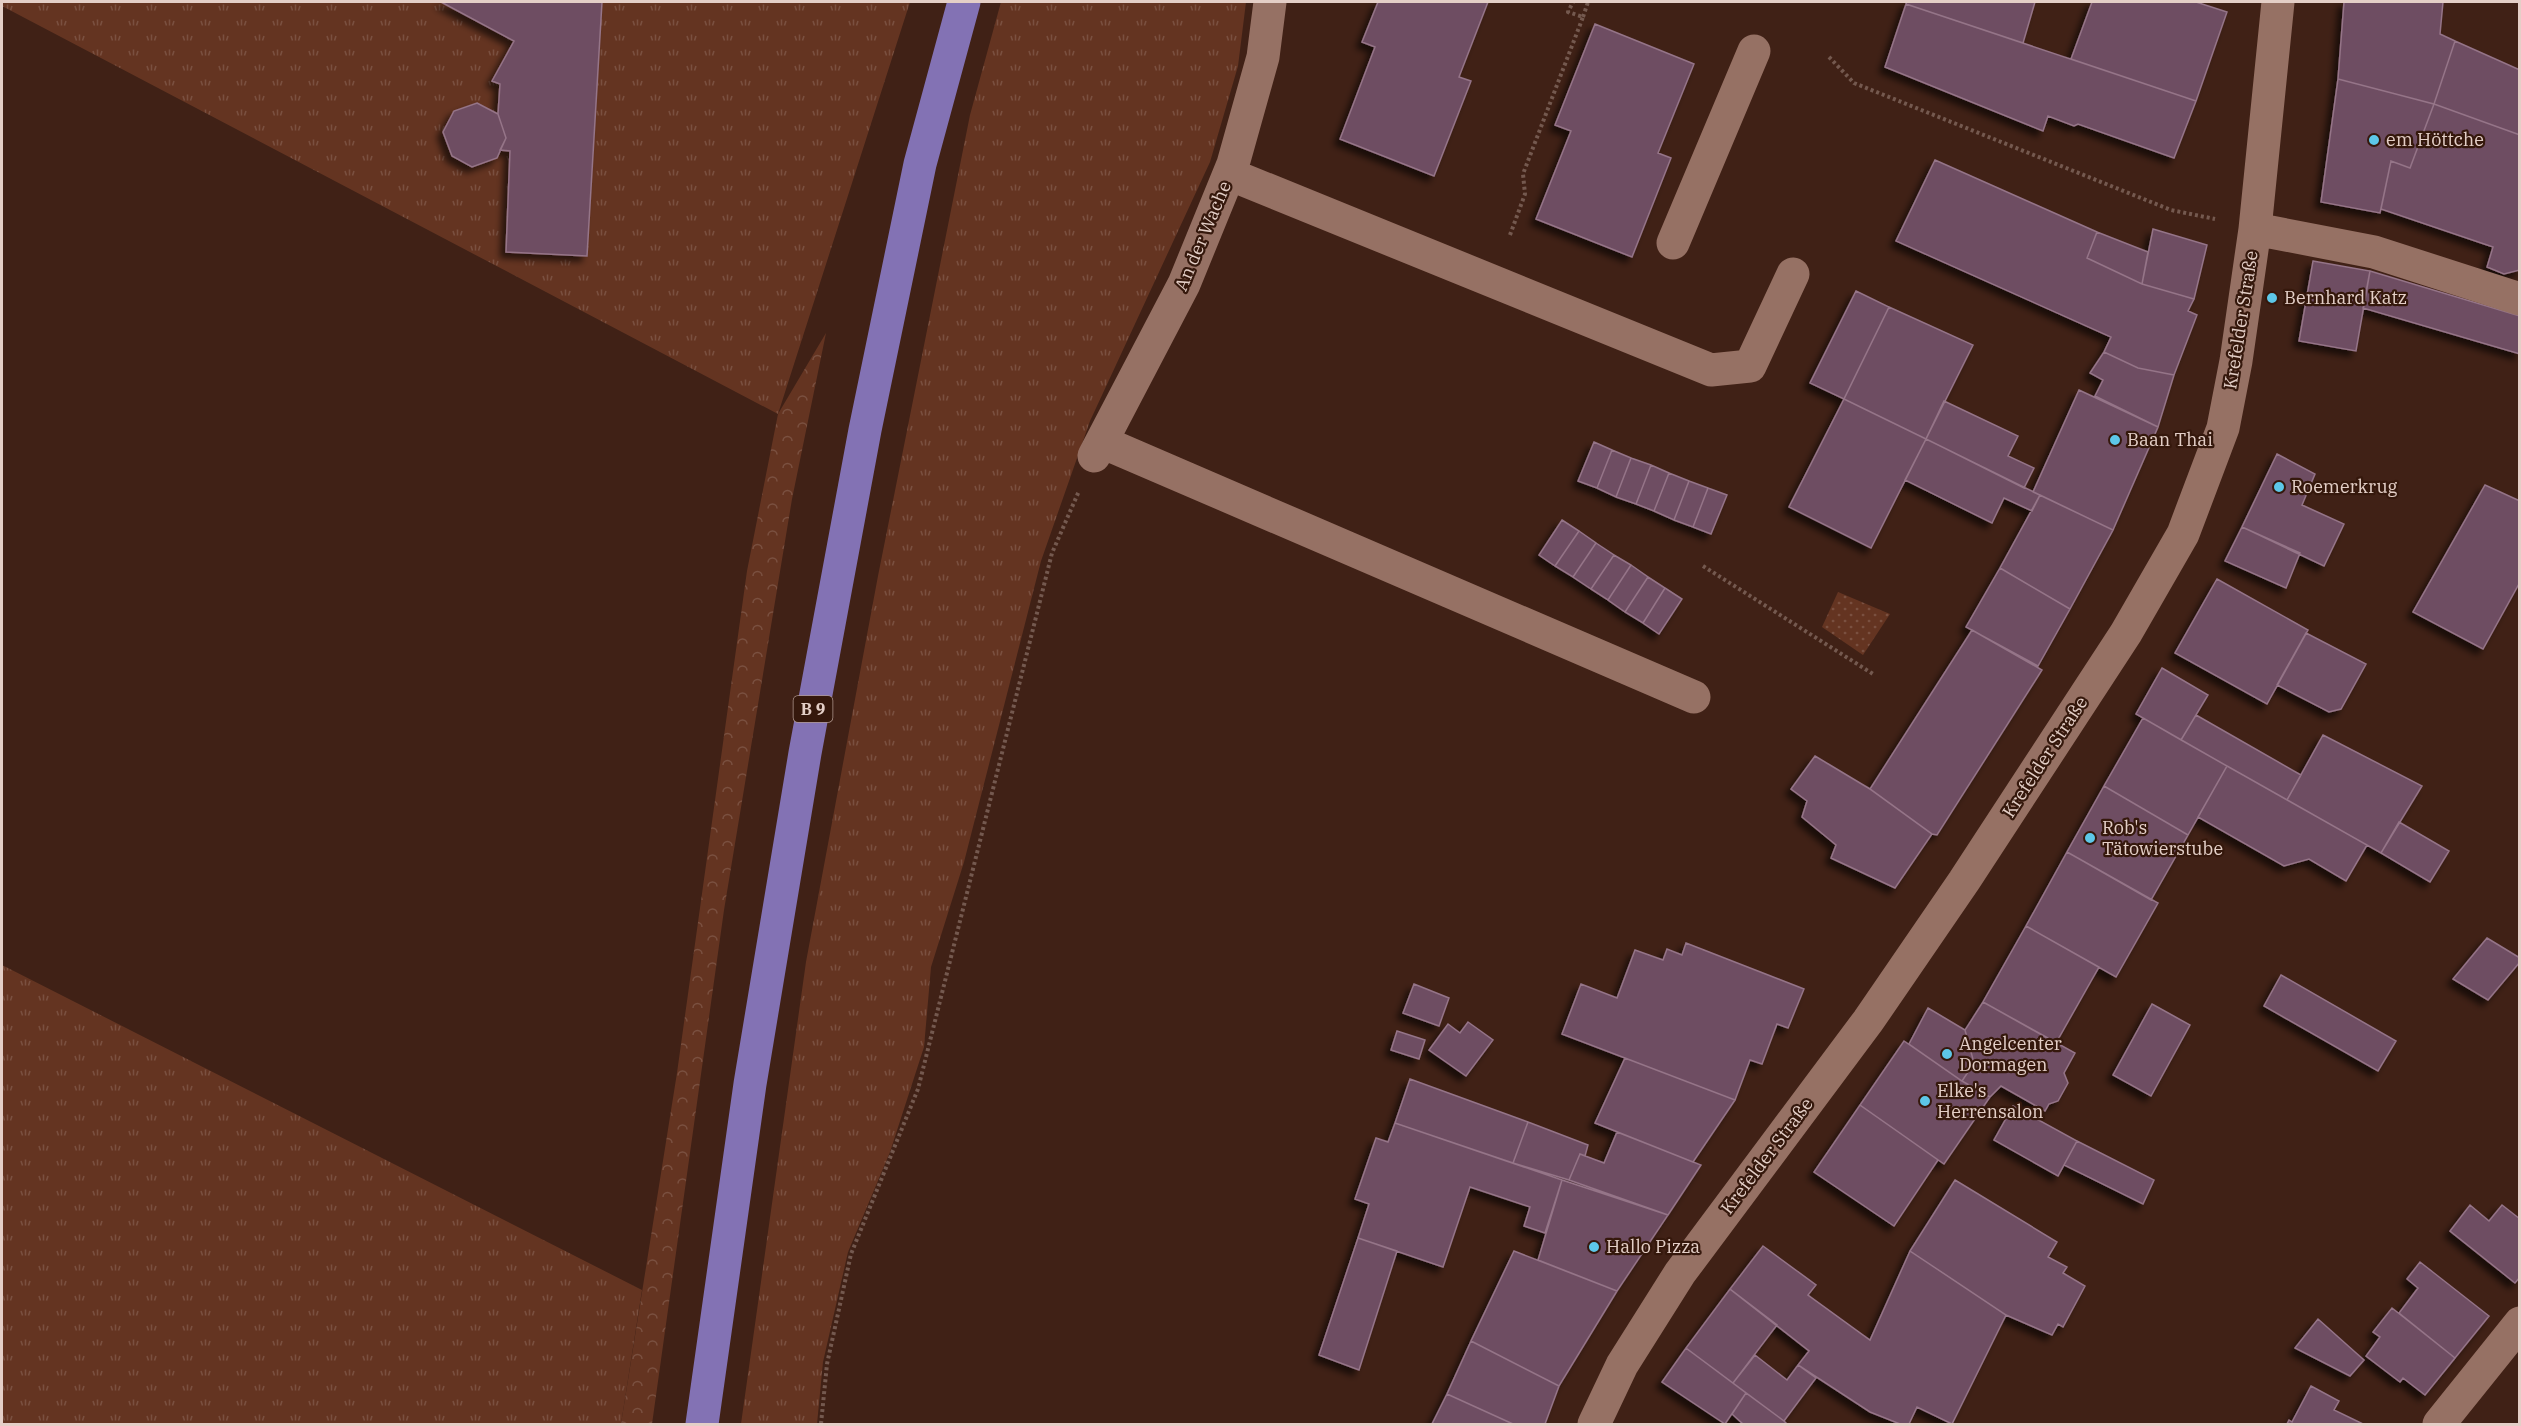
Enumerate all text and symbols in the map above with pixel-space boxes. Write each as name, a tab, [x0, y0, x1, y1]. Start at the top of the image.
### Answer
place label: em Höttche	[2386, 128, 2484, 151]
marker: em Höttche	[2367, 133, 2381, 147]
street label: An der Wache	[1169, 177, 1236, 294]
street label: Krefelder Straße	[2218, 249, 2263, 391]
place label: Bernhard Katz	[2284, 286, 2407, 309]
marker: Bernhard Katz	[2265, 291, 2279, 305]
place label: Baan Thai	[2127, 428, 2213, 451]
marker: Baan Thai	[2108, 433, 2122, 447]
place label: Roemerkrug	[2291, 475, 2398, 498]
marker: Roemerkrug	[2272, 480, 2286, 494]
street label: Krefelder Straße	[1997, 692, 2092, 822]
road number: B 9	[794, 696, 832, 722]
place label: Rob's Tätowierstube	[2102, 816, 2223, 860]
marker: Rob's Tätowierstube	[2083, 831, 2097, 845]
place label: Angelcenter Dormagen	[1959, 1032, 2062, 1076]
marker: Angelcenter Dormagen	[1940, 1047, 1954, 1061]
place label: Elke's Herrensalon	[1937, 1079, 2044, 1123]
street label: Krefelder Straße	[1715, 1093, 1818, 1218]
marker: Elke's Herrensalon	[1918, 1094, 1932, 1108]
place label: Hallo Pizza	[1606, 1235, 1700, 1258]
marker: Hallo Pizza	[1587, 1240, 1601, 1254]

